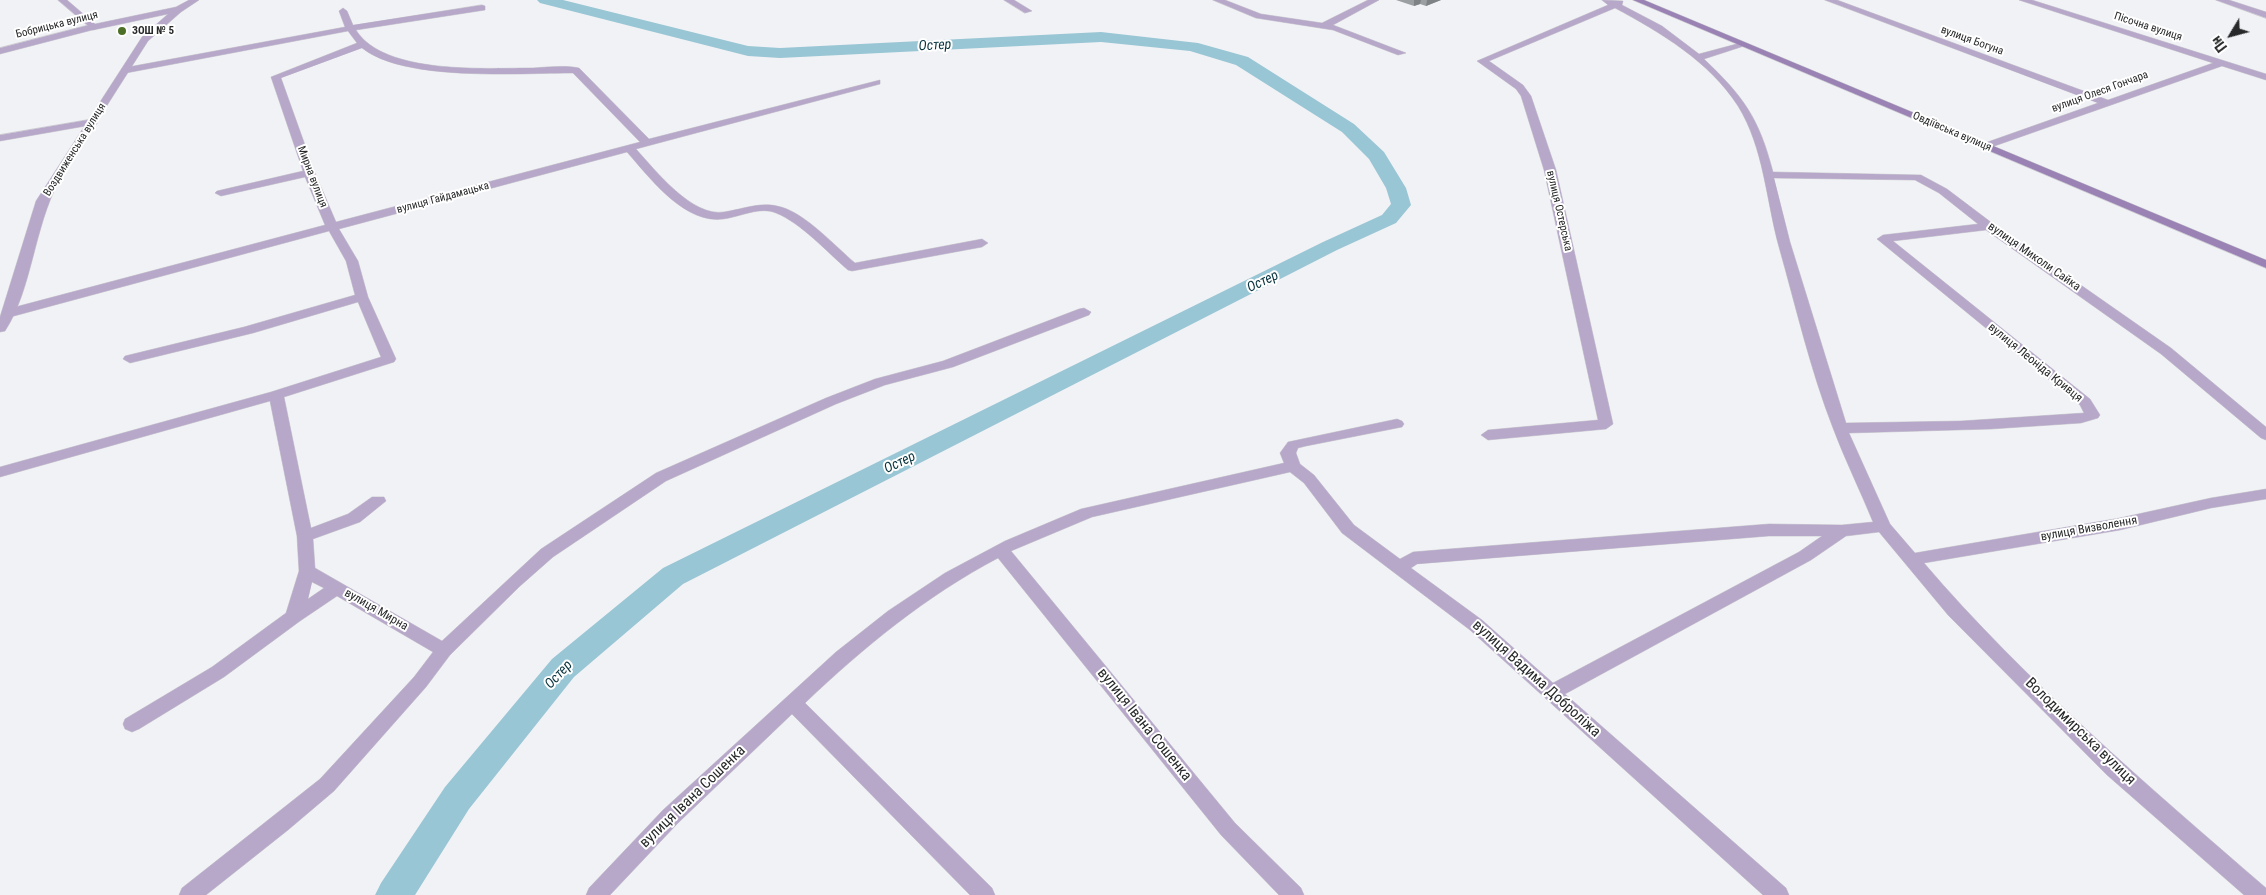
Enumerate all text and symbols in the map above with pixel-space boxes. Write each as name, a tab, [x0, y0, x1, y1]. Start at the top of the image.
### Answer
street label: Бобрицька вулиця	[15, 8, 99, 42]
street label: Пісочна вулиця	[2112, 10, 2184, 44]
north arrow	[2206, 10, 2256, 60]
place label: ЗОШ № 5	[132, 24, 174, 38]
street label: вулиця Богуна	[1939, 24, 2005, 58]
marker: ЗОШ № 5	[116, 25, 128, 37]
text: Пн	[2208, 33, 2230, 55]
water label: Остер	[918, 37, 952, 55]
street label: вулиця Олеся Гончара	[2050, 68, 2150, 116]
street label: Воздвиженська вулиця	[41, 101, 109, 199]
street label: Овдіївська вулиця	[1911, 109, 1993, 155]
street label: Мирна вулиця	[294, 144, 330, 210]
street label: вулиця Остерська	[1543, 169, 1575, 253]
street label: вулиця Гайдамацька	[395, 179, 491, 217]
street label: вулиця Миколи Сайка	[1985, 220, 2083, 294]
water label: Остер	[1245, 267, 1281, 297]
street label: вулиця Леоніда Кривця	[1985, 320, 2085, 406]
water label: Остер	[882, 448, 918, 478]
street label: вулиця Визволення	[2040, 513, 2138, 545]
street label: вулиця Мирна	[342, 586, 410, 634]
street label: вулиця Вадима Доброліжа	[1468, 617, 1604, 741]
water label: Остер	[542, 657, 576, 693]
street label: вулиця Івана Сошенка	[1093, 665, 1195, 785]
street label: Володимирська вулиця	[2021, 675, 2139, 789]
street label: вулиця Івана Сошенка	[636, 742, 750, 852]

